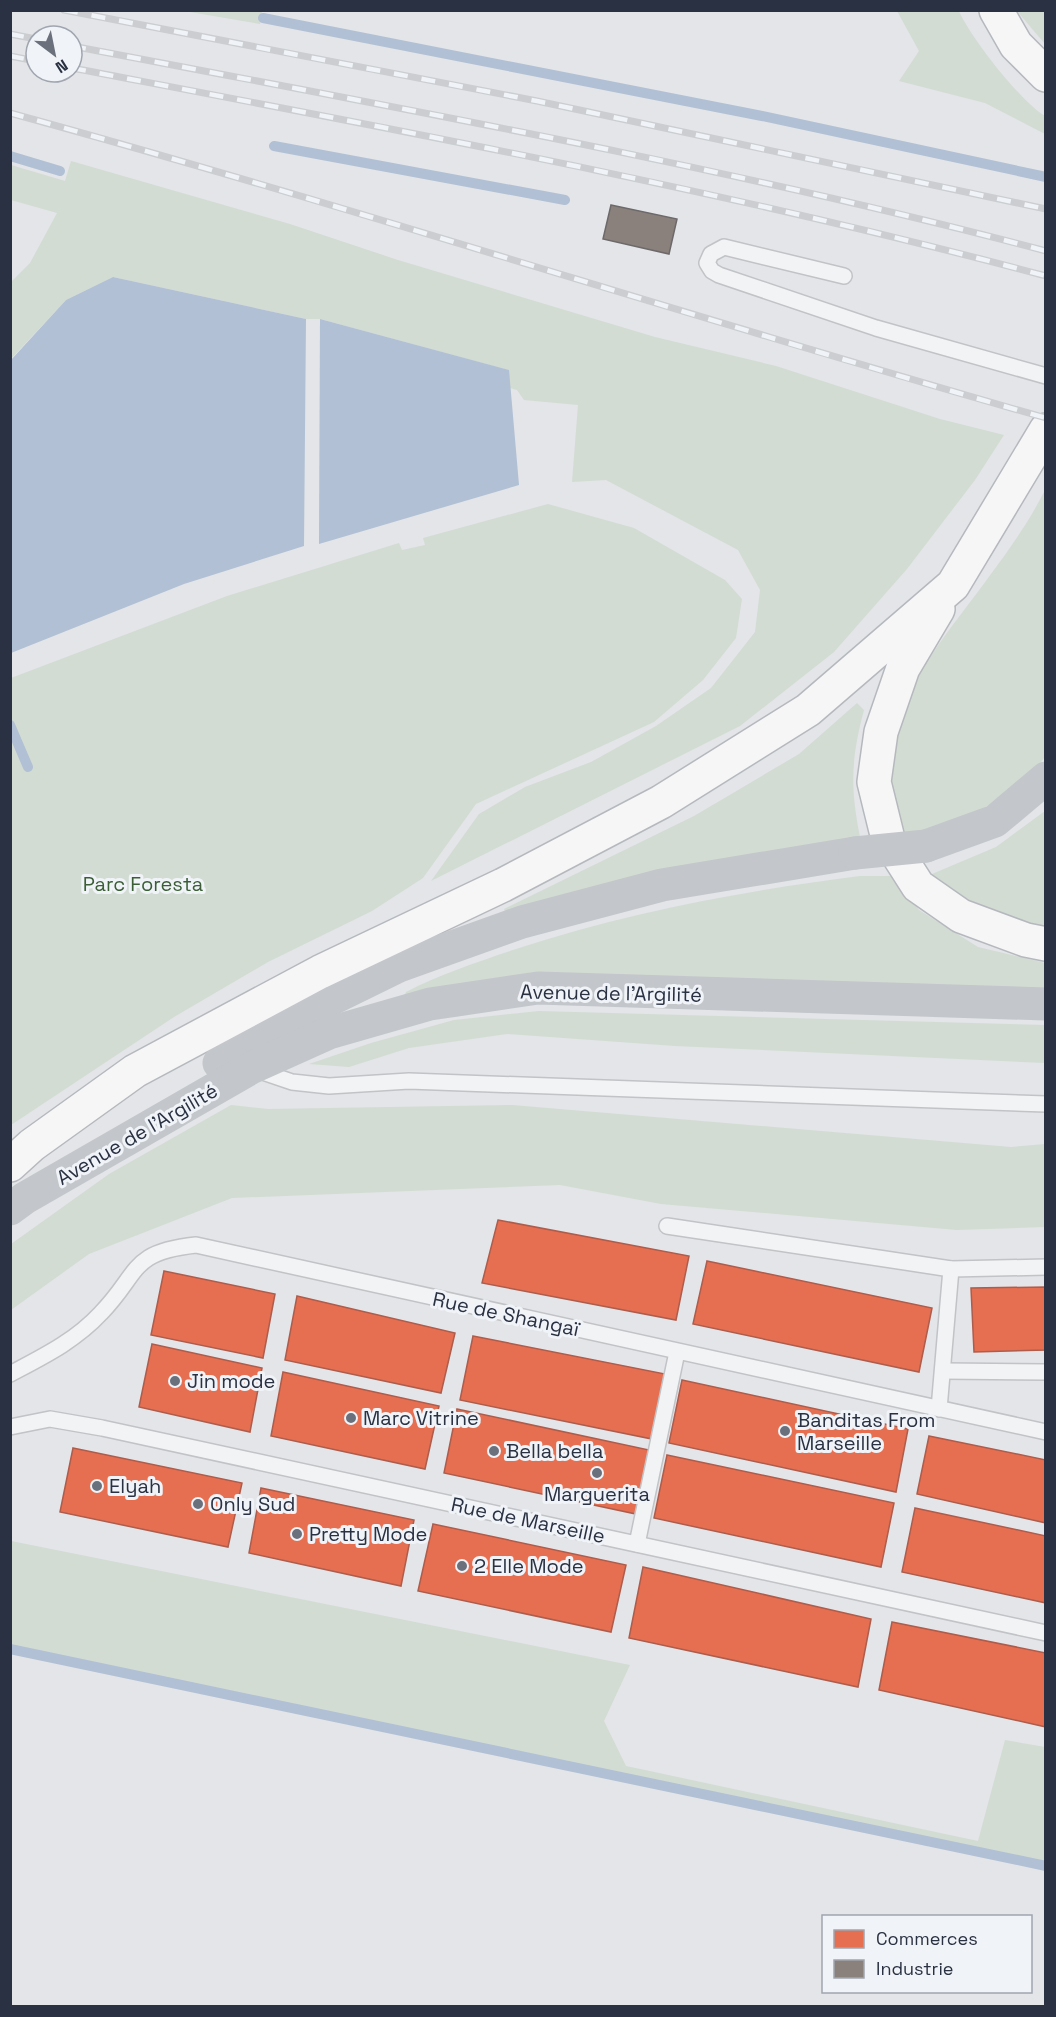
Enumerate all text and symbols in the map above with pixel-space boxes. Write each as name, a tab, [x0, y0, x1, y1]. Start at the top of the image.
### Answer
north arrow	[24, 24, 84, 84]
text: N	[52, 55, 72, 78]
park label: Parc Foresta	[83, 871, 203, 897]
street label: Avenue de l'Argilité	[520, 978, 702, 1008]
street label: Avenue de l'Argilité	[52, 1077, 222, 1191]
street label: Rue de Shangaï	[430, 1286, 583, 1342]
place label: Jin mode	[187, 1368, 275, 1394]
marker: Jin mode	[168, 1374, 182, 1388]
place label: Marc Vitrine	[363, 1405, 479, 1431]
place label: Banditas From Marseille	[797, 1407, 936, 1456]
marker: Marc Vitrine	[344, 1411, 358, 1425]
marker: Banditas From Marseille	[778, 1424, 792, 1438]
place label: Bella bella	[506, 1438, 604, 1464]
marker: Bella bella	[487, 1444, 501, 1458]
marker: Marguerita	[590, 1466, 604, 1480]
place label: Elyah	[109, 1473, 161, 1499]
marker: Elyah	[90, 1479, 104, 1493]
place label: Marguerita	[544, 1481, 650, 1507]
place label: Only Sud	[210, 1491, 295, 1517]
street label: Rue de Marseille	[449, 1491, 607, 1549]
marker: Only Sud	[191, 1497, 205, 1511]
place label: Pretty Mode	[309, 1521, 427, 1547]
marker: Pretty Mode	[290, 1527, 304, 1541]
place label: 2 Elle Mode	[474, 1553, 584, 1579]
marker: 2 Elle Mode	[455, 1559, 469, 1573]
legend	[822, 1915, 1032, 1993]
text: Commerces	[876, 1927, 978, 1950]
text: Industrie	[876, 1957, 953, 1980]

